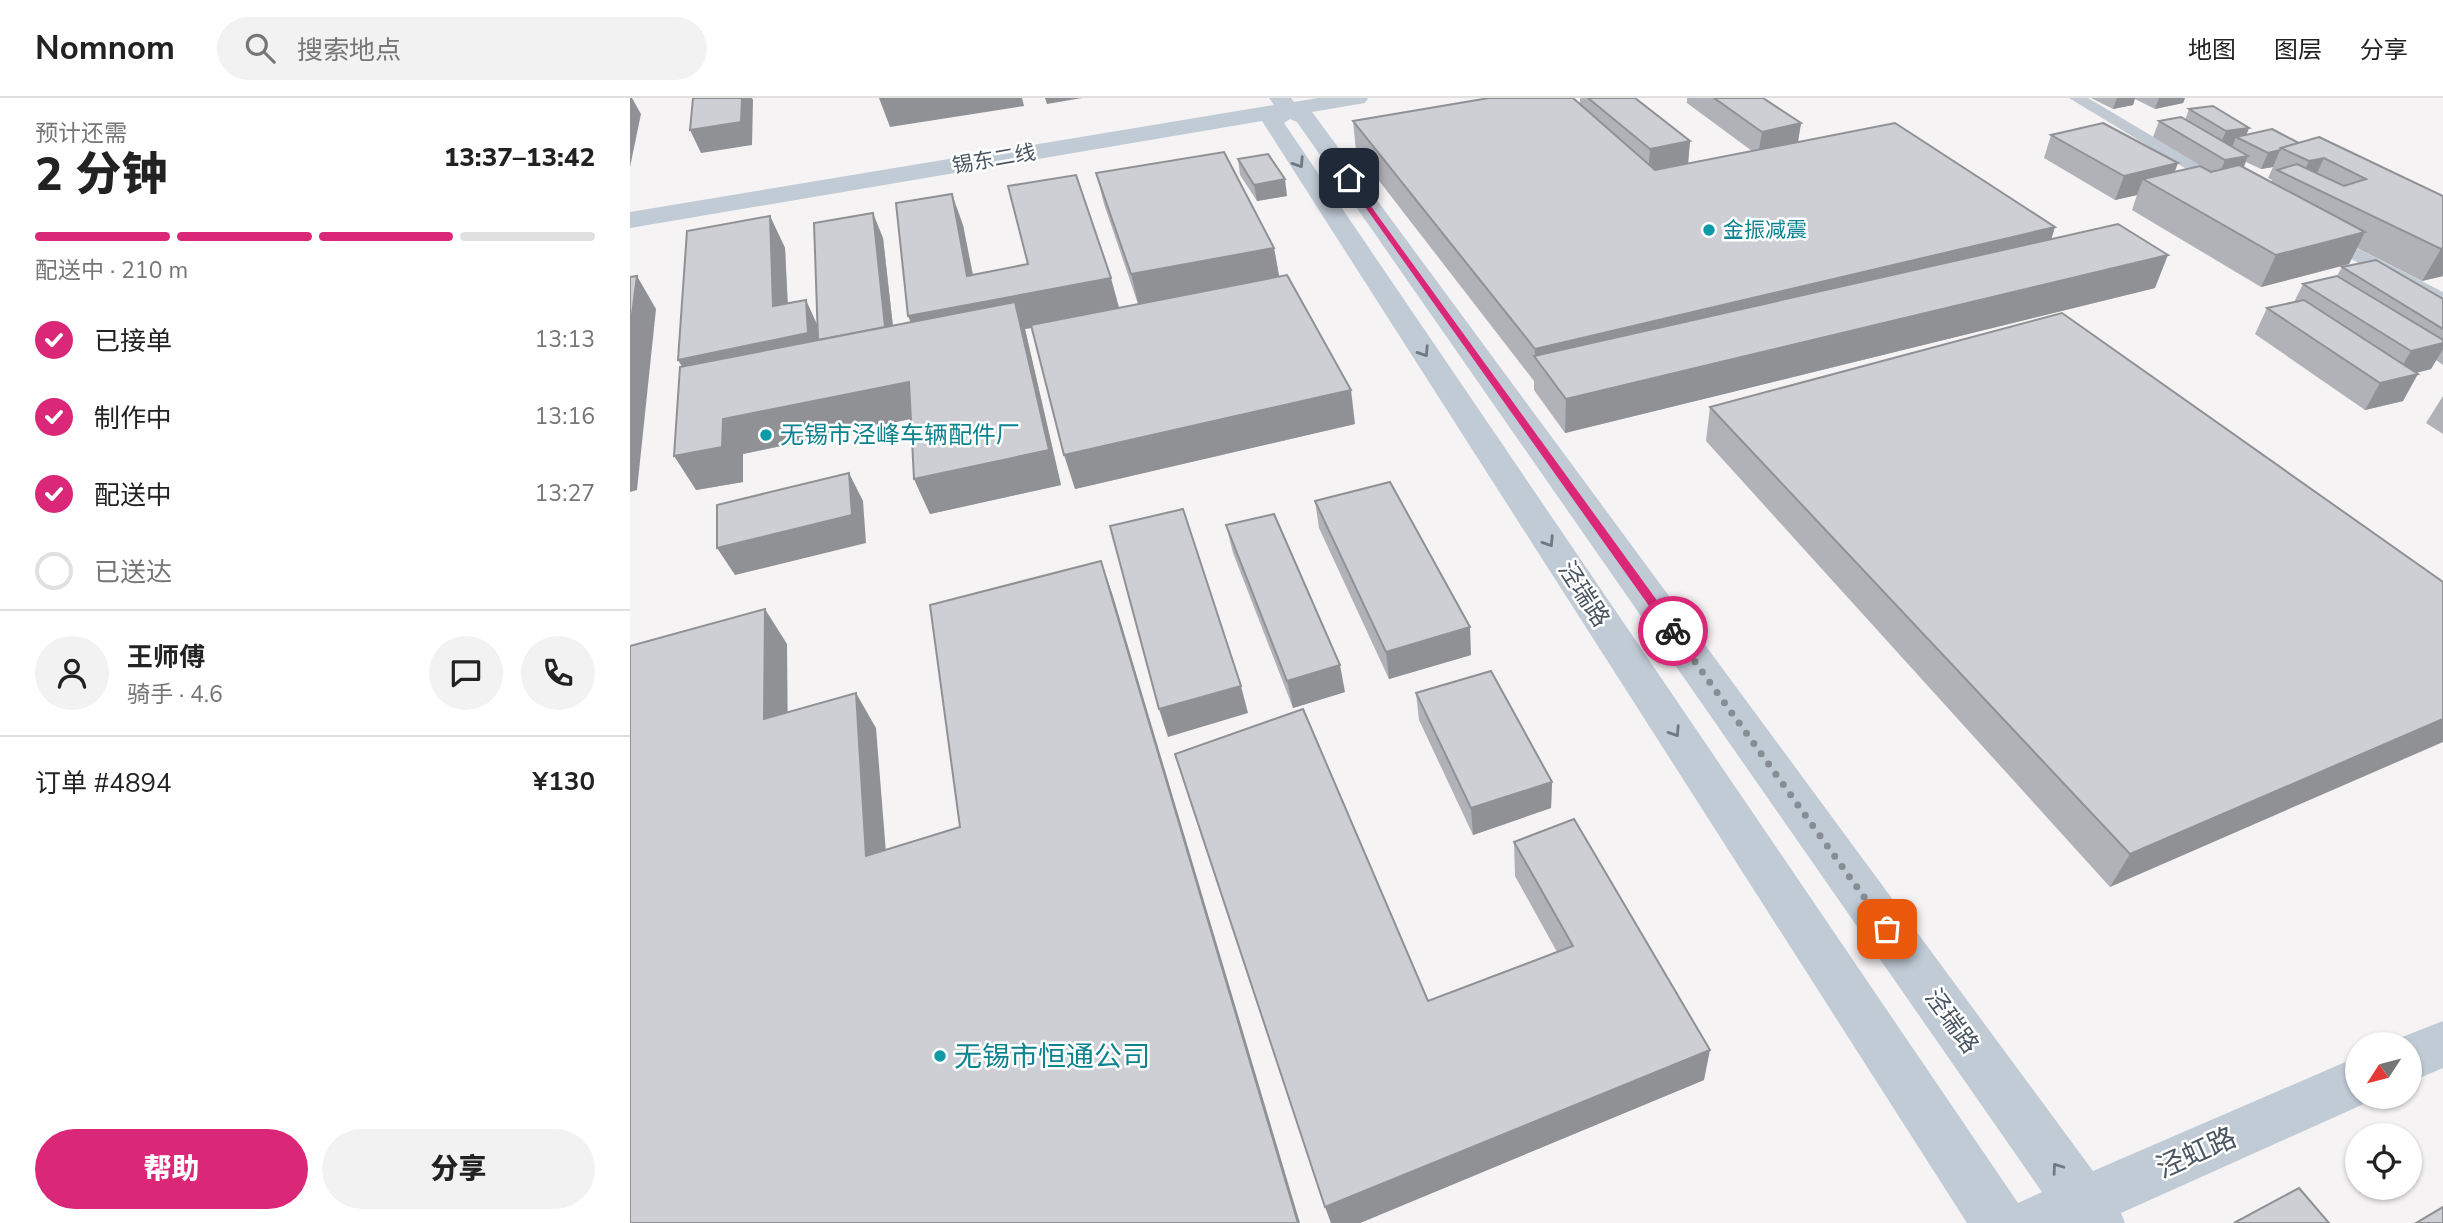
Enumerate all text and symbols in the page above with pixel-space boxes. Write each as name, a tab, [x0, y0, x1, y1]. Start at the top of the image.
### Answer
search box	[217, 17, 707, 80]
text: Nomnom	[35, 26, 175, 71]
icon: search	[241, 29, 279, 67]
text: 搜索地点	[297, 33, 401, 68]
text: 地图	[2188, 34, 2236, 66]
text: 图层	[2274, 34, 2322, 66]
text: 分享	[2360, 34, 2408, 66]
text: 预计还需	[35, 118, 127, 149]
street label: 锡东二线	[950, 138, 1038, 180]
text: 13:37–13:42	[444, 140, 595, 175]
text: 2 分钟	[35, 143, 167, 206]
pin	[1319, 148, 1379, 208]
one-way arrow	[1290, 155, 1303, 168]
icon: home	[1330, 159, 1368, 197]
place label: 金振减震	[1723, 216, 1807, 244]
marker: 金振减震	[1701, 222, 1717, 238]
text: 配送中 · 210 m	[35, 255, 188, 286]
icon: check	[35, 321, 73, 359]
text: 已接单	[94, 324, 172, 359]
text: 13:13	[535, 324, 595, 355]
one-way arrow	[1416, 345, 1429, 358]
icon: check	[35, 398, 73, 436]
text: 制作中	[94, 401, 172, 436]
text: 13:16	[535, 401, 595, 432]
place label: 无锡市泾峰车辆配件厂	[780, 419, 1020, 451]
marker: 无锡市泾峰车辆配件厂	[758, 427, 774, 443]
icon: check	[35, 475, 73, 513]
text: 配送中	[94, 478, 172, 513]
text: 13:27	[535, 478, 595, 509]
one-way arrow	[1541, 535, 1554, 548]
text: 已送达	[94, 555, 172, 590]
street label: 泾瑞路	[1551, 555, 1617, 633]
courier	[1638, 596, 1708, 666]
icon: bike	[1654, 612, 1692, 650]
button: person	[35, 636, 109, 710]
button: chat	[429, 636, 503, 710]
button: phone	[521, 636, 595, 710]
text: 王师傅	[127, 640, 205, 675]
text: 骑手 · 4.6	[127, 679, 223, 710]
one-way arrow	[1667, 724, 1679, 737]
text: ¥130	[533, 764, 595, 799]
text: 订单 #4894	[35, 766, 172, 801]
pin	[1857, 899, 1917, 959]
icon: bag	[1868, 910, 1906, 948]
street label: 泾瑞路	[1918, 982, 1986, 1060]
north arrow	[2345, 1032, 2422, 1110]
map controls	[2345, 1032, 2422, 1200]
place label: 无锡市恒通公司	[954, 1038, 1150, 1076]
marker: 无锡市恒通公司	[932, 1048, 948, 1064]
street label: 泾虹路	[2150, 1118, 2243, 1187]
button: locate	[2345, 1123, 2422, 1200]
button: 帮助	[35, 1129, 308, 1209]
button: 分享	[322, 1129, 595, 1209]
one-way arrow	[2053, 1163, 2066, 1175]

